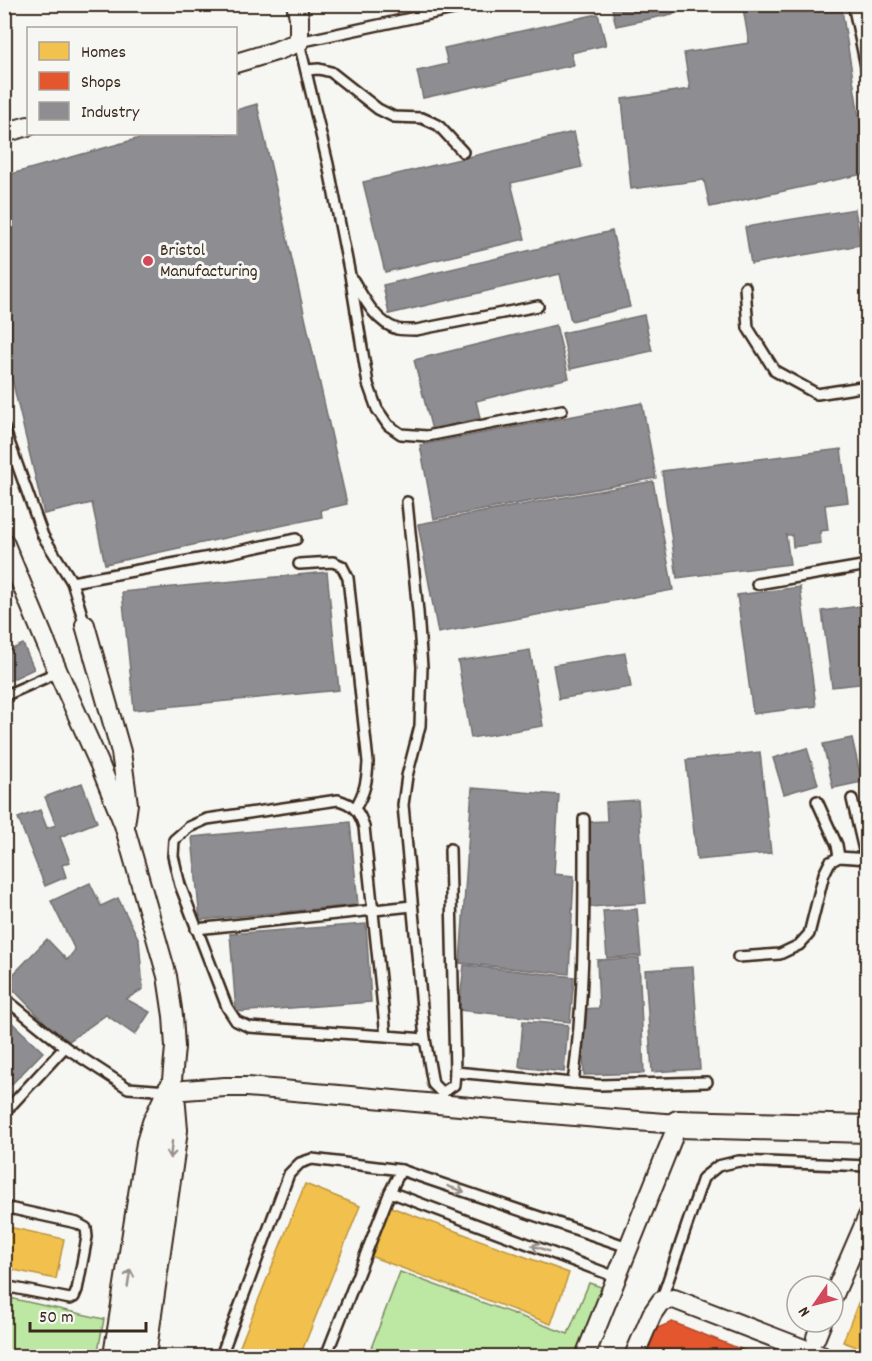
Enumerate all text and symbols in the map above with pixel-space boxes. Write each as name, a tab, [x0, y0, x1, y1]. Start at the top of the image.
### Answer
legend	[27, 27, 237, 135]
text: Homes	[81, 41, 126, 66]
text: Shops	[81, 71, 121, 96]
text: Industry	[81, 101, 140, 126]
place label: Bristol Manufacturing	[160, 239, 258, 285]
marker: Bristol Manufacturing	[141, 254, 155, 268]
one-way arrow	[166, 1139, 177, 1159]
one-way arrow	[446, 1184, 465, 1195]
one-way arrow	[531, 1242, 550, 1253]
one-way arrow	[124, 1269, 135, 1288]
north arrow	[785, 1274, 845, 1334]
scale bar	[30, 1295, 146, 1333]
text: N	[793, 1301, 816, 1321]
text: 50 m	[39, 1306, 74, 1331]

